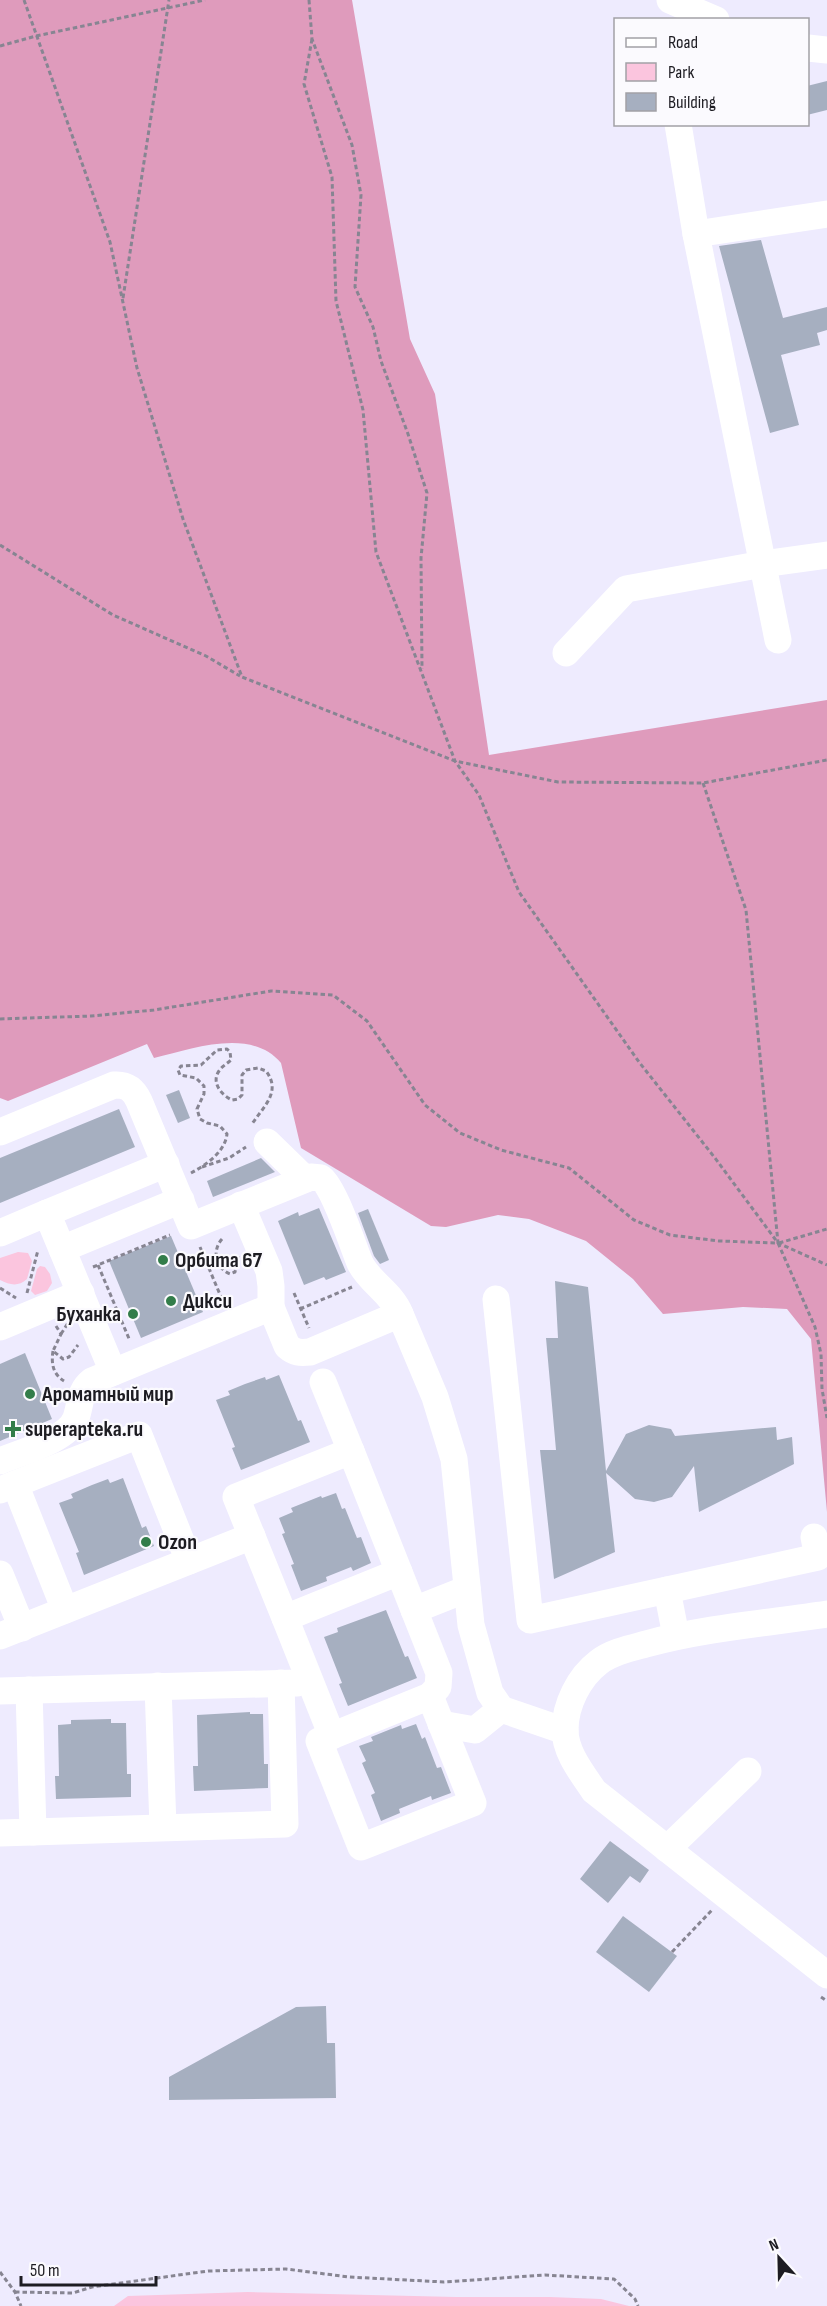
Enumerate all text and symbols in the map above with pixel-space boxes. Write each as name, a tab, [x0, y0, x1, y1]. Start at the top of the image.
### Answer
legend	[614, 18, 809, 126]
text: Road	[668, 32, 698, 53]
text: Park	[668, 62, 694, 83]
text: Building	[668, 92, 716, 113]
place label: Орбита 67	[175, 1247, 263, 1274]
marker: Орбита 67	[156, 1253, 170, 1267]
place label: Дикси	[183, 1288, 232, 1315]
marker: Дикси	[164, 1294, 178, 1308]
place label: Буханка	[56, 1301, 121, 1328]
marker: Буханка	[126, 1307, 140, 1321]
place label: Ароматный мир	[41, 1381, 173, 1408]
marker: Ароматный мир	[23, 1387, 37, 1401]
place label: superapteka.ru	[25, 1416, 143, 1443]
marker: superapteka.ru	[6, 1422, 20, 1436]
place label: Ozon	[158, 1529, 197, 1556]
marker: Ozon	[139, 1535, 153, 1549]
north arrow	[749, 2228, 809, 2288]
text: N	[766, 2235, 781, 2256]
scale bar	[21, 2249, 156, 2287]
text: 50 m	[30, 2260, 60, 2281]

